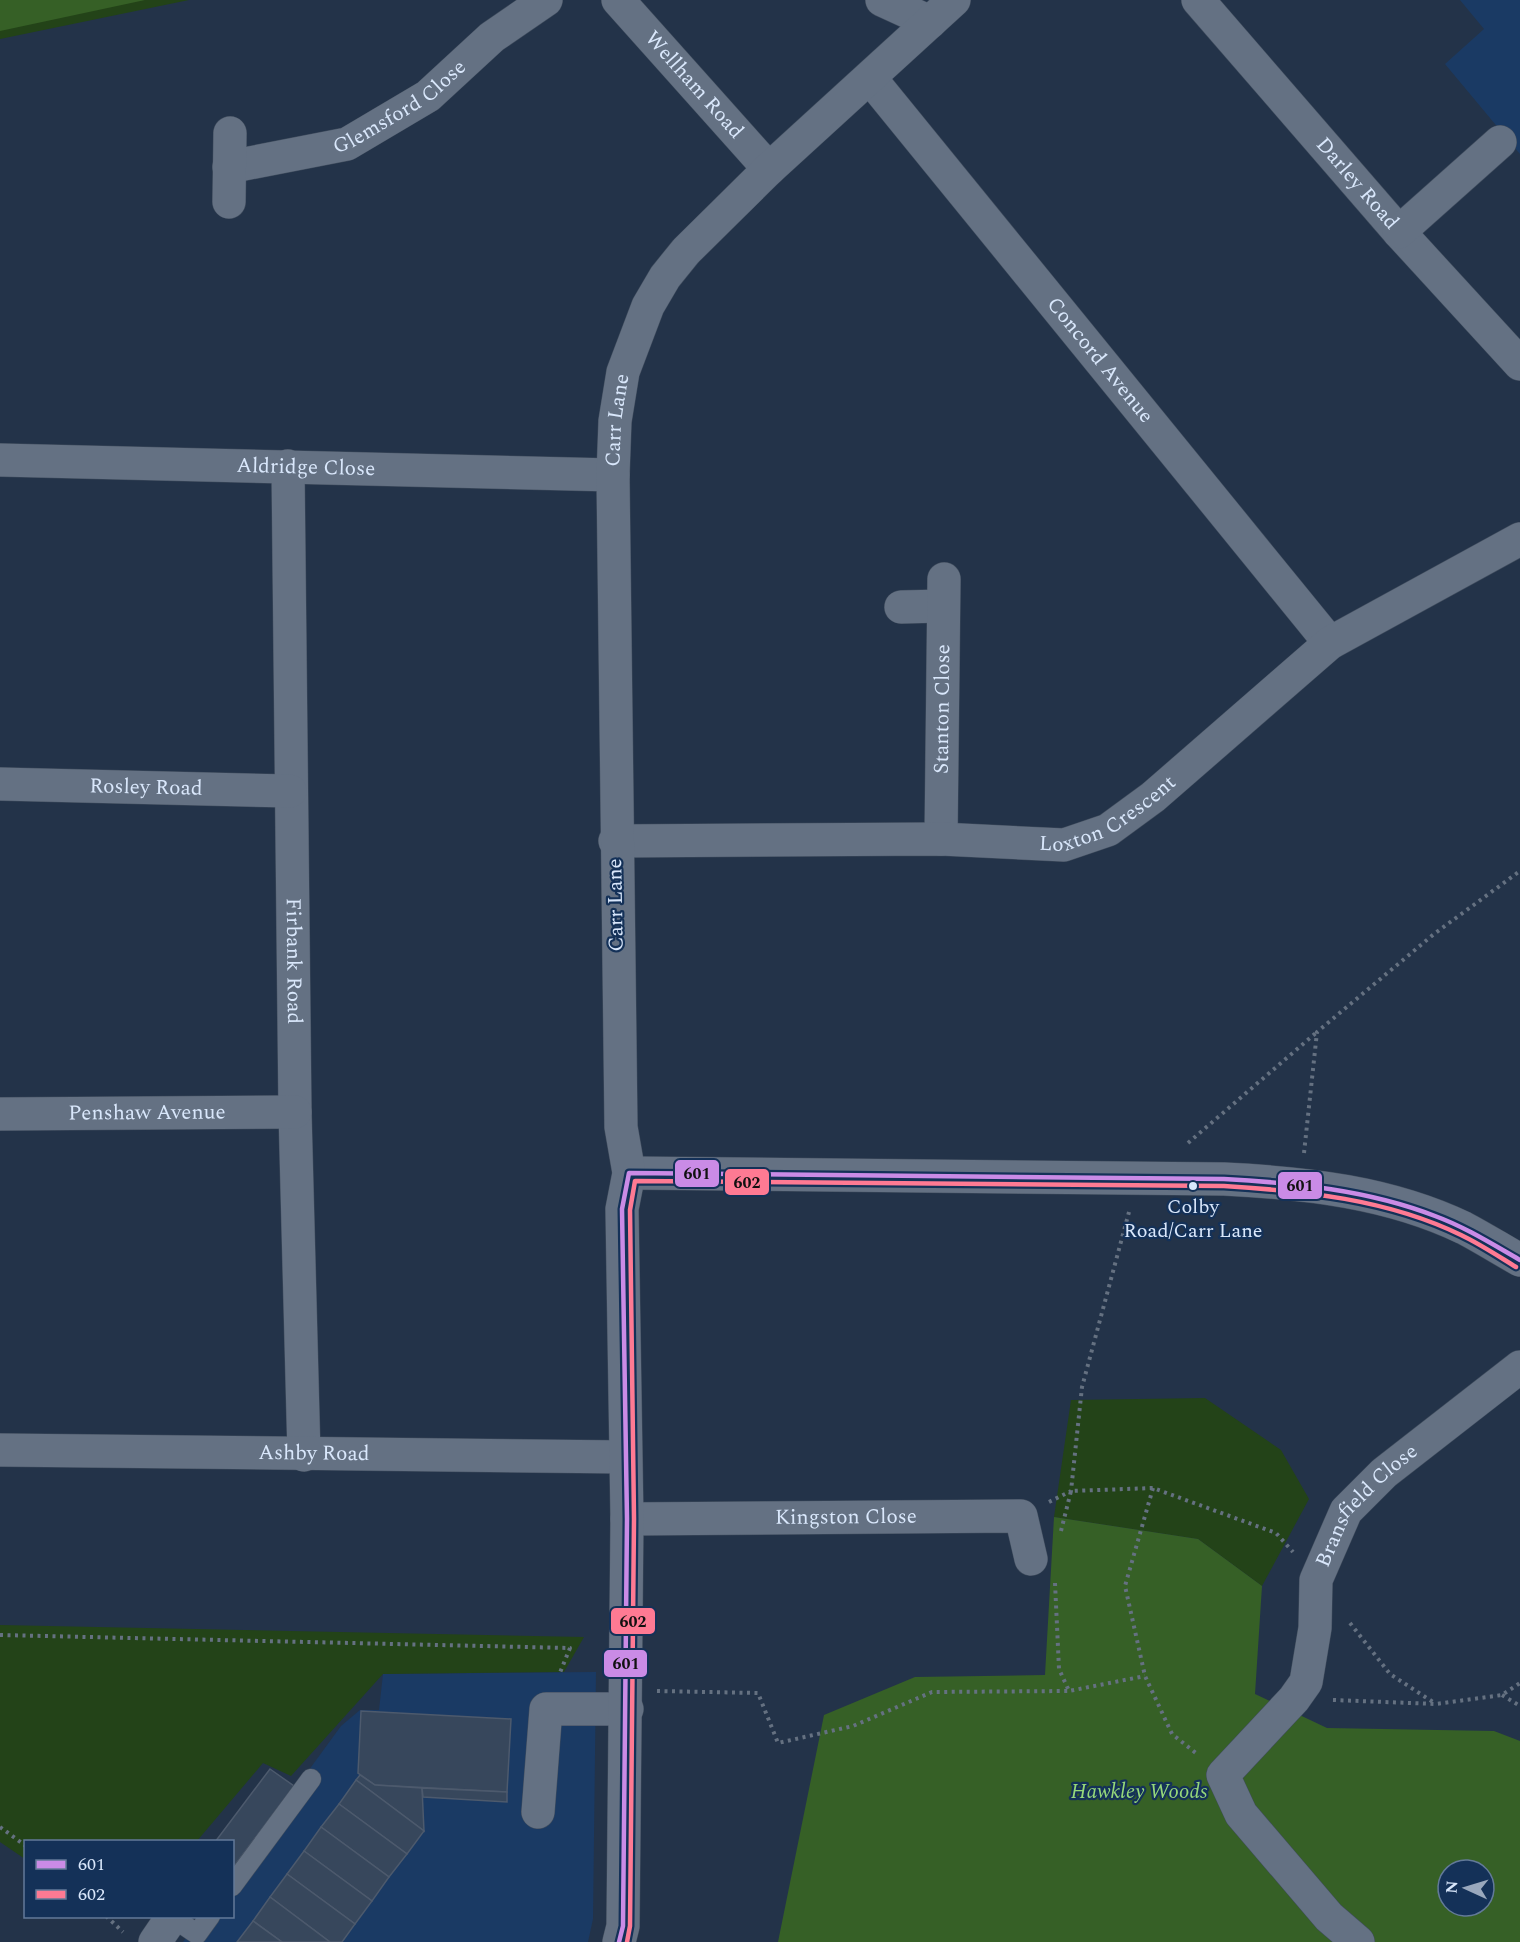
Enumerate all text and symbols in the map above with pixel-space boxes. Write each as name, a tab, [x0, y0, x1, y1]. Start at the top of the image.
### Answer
street label: Wellham Road	[637, 24, 751, 146]
street label: Glemsford Close	[330, 52, 474, 162]
street label: Darley Road	[1308, 130, 1407, 237]
street label: Concord Avenue	[1038, 290, 1161, 430]
street label: Carr Lane	[597, 371, 638, 467]
street label: Aldridge Close	[236, 450, 376, 485]
street label: Stanton Close	[926, 644, 959, 774]
street label: Loxton Crescent	[1038, 768, 1183, 861]
street label: Rosley Road	[89, 770, 203, 805]
street label: Carr Lane	[599, 858, 633, 952]
street label: Firbank Road	[277, 898, 310, 1024]
street label: Penshaw Avenue	[68, 1096, 226, 1130]
line badge: 601	[674, 1159, 720, 1188]
text: 601	[684, 1162, 710, 1186]
line badge: 602	[724, 1168, 770, 1196]
text: 602	[734, 1171, 760, 1195]
line badge: 601	[1277, 1171, 1323, 1200]
text: 601	[1287, 1174, 1313, 1198]
marker: Colby Road/Carr Lane	[1187, 1180, 1199, 1192]
place label: Colby Road/Carr Lane	[1124, 1192, 1263, 1246]
street label: Bransfield Close	[1307, 1436, 1425, 1572]
street label: Ashby Road	[258, 1437, 370, 1470]
street label: Kingston Close	[775, 1501, 917, 1534]
line badge: 602	[610, 1607, 656, 1635]
text: 602	[620, 1610, 646, 1634]
line badge: 601	[603, 1649, 648, 1678]
text: 601	[613, 1652, 639, 1676]
park label: Hawkley Woods	[1071, 1776, 1208, 1808]
legend	[24, 1840, 234, 1918]
text: 601	[78, 1851, 105, 1878]
north arrow	[1436, 1858, 1496, 1918]
text: N	[1440, 1880, 1464, 1894]
text: 602	[78, 1881, 105, 1908]

